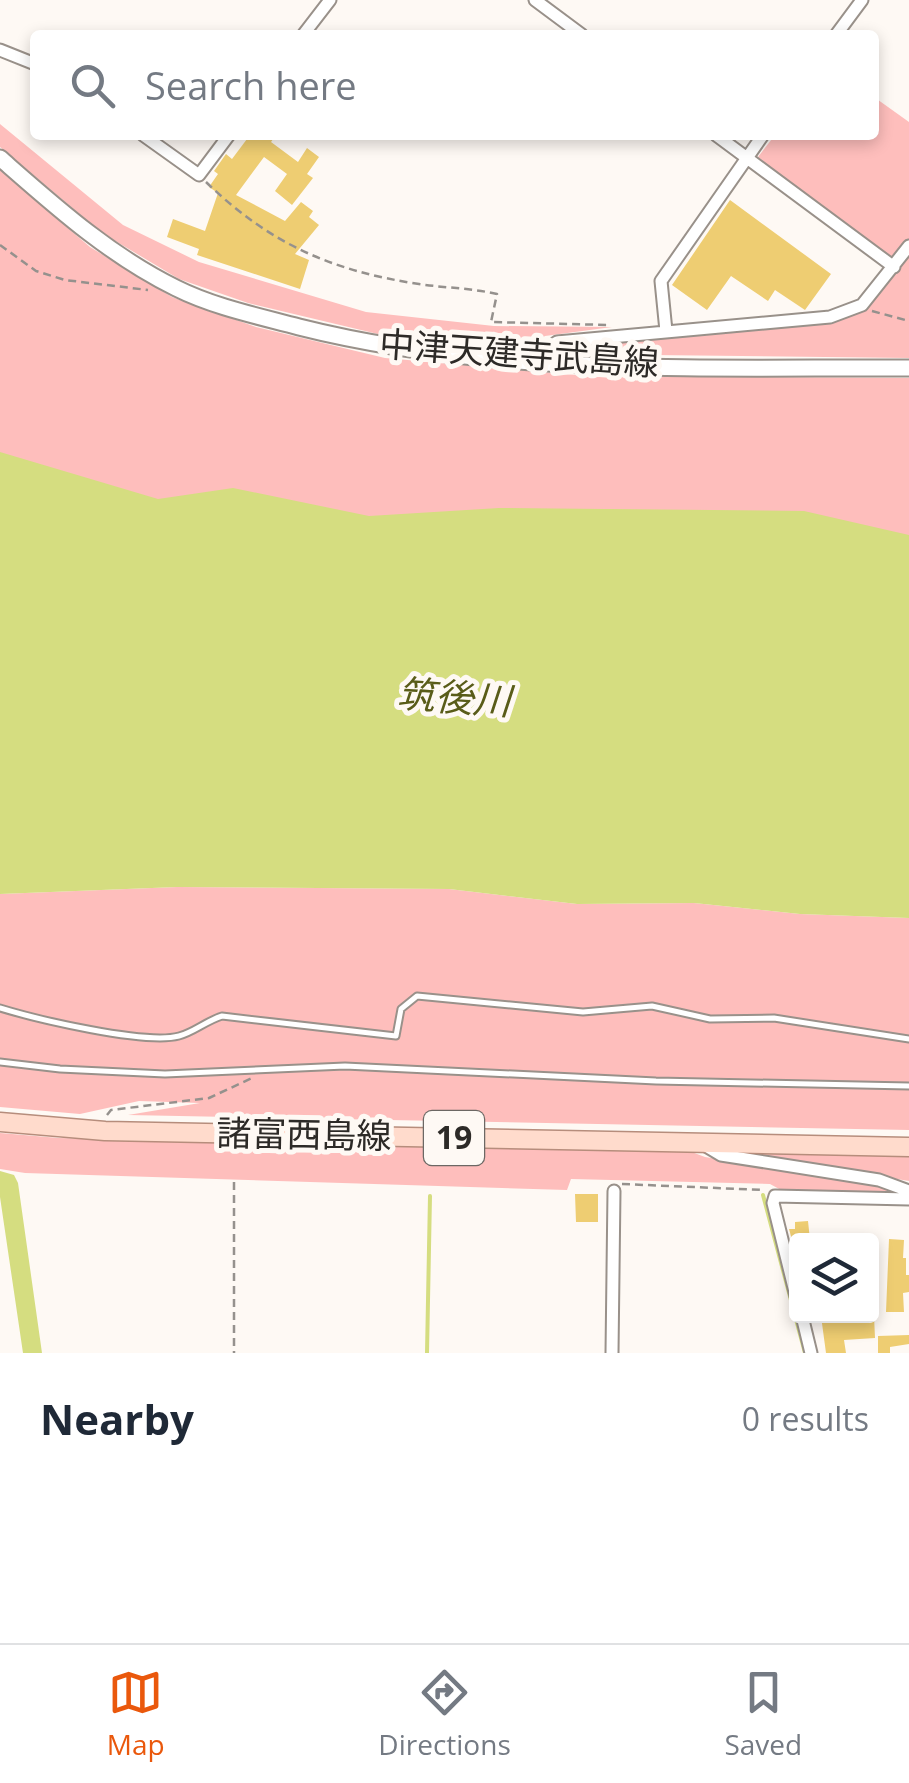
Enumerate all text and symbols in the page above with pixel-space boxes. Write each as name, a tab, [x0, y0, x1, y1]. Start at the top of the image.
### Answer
search box	[30, 30, 879, 140]
icon: search	[65, 58, 120, 113]
text: Search here	[145, 59, 357, 111]
street label: 中津天建寺武島線	[378, 319, 660, 386]
water label: 筑後川	[395, 666, 517, 726]
street label: 諸富西島線	[216, 1108, 392, 1159]
road number: 19	[424, 1111, 484, 1165]
map controls	[789, 1233, 879, 1323]
button: layers	[789, 1233, 879, 1323]
text: Nearby	[40, 1390, 194, 1447]
text: 0 results	[742, 1397, 869, 1440]
tab: Map	[107, 1665, 165, 1763]
tab: Directions	[378, 1665, 511, 1763]
tab: Saved	[724, 1665, 802, 1763]

